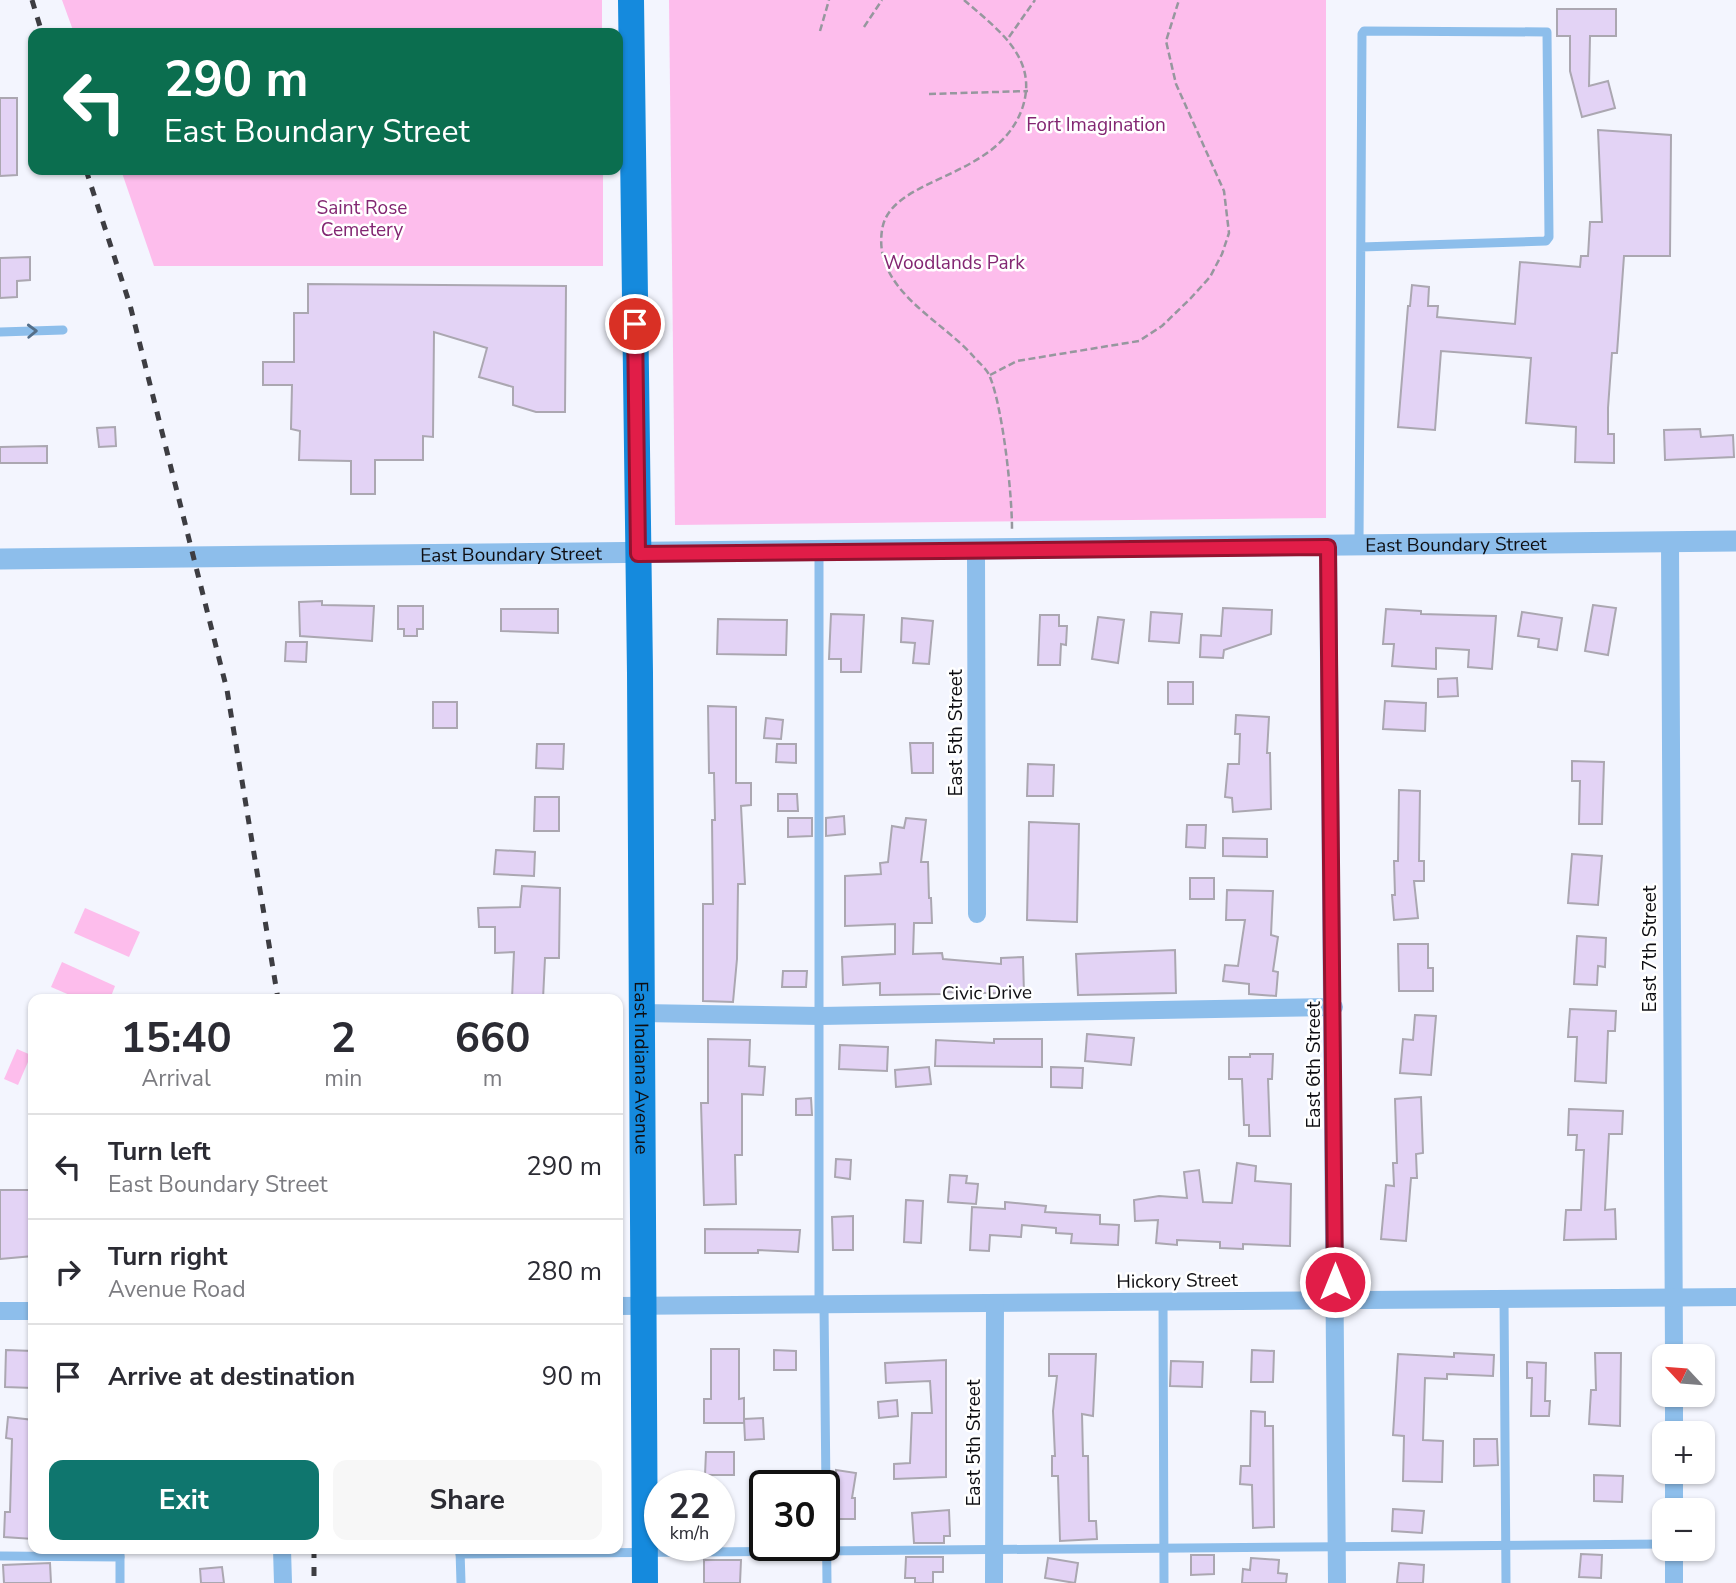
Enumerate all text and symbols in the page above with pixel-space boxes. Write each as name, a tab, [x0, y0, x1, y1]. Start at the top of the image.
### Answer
text: 290 m	[164, 46, 308, 113]
icon: left	[49, 56, 140, 147]
text: East Boundary Street	[164, 110, 470, 153]
park label: Fort Imagination	[1026, 112, 1166, 138]
park label: Saint Rose Cemetery	[317, 195, 407, 243]
park label: Woodlands Park	[883, 250, 1025, 276]
pin	[605, 294, 665, 354]
icon: arrive	[616, 305, 654, 343]
one-way arrow	[27, 323, 37, 339]
street label: East Boundary Street	[1365, 531, 1547, 559]
street label: East Boundary Street	[420, 541, 602, 569]
street label: East 5th Street	[943, 669, 969, 797]
street label: East 7th Street	[1637, 885, 1663, 1013]
street label: Civic Drive	[942, 979, 1032, 1007]
street label: East Indiana Avenue	[628, 981, 655, 1155]
street label: East 6th Street	[1301, 1001, 1327, 1129]
text: 15:40	[121, 1010, 232, 1067]
text: 2	[331, 1010, 356, 1067]
text: 660	[455, 1010, 530, 1067]
text: Arrival	[142, 1063, 211, 1094]
text: min	[324, 1063, 362, 1094]
text: m	[483, 1063, 503, 1094]
text: Turn left	[108, 1134, 211, 1169]
icon: left	[49, 1148, 87, 1186]
text: 290 m	[526, 1149, 602, 1184]
text: East Boundary Street	[108, 1169, 328, 1200]
text: Turn right	[108, 1239, 227, 1274]
position arrow	[1298, 1245, 1372, 1319]
icon: right	[49, 1253, 87, 1291]
text: 280 m	[526, 1254, 602, 1289]
street label: Hickory Street	[1116, 1267, 1238, 1295]
text: Avenue Road	[108, 1274, 246, 1305]
north arrow	[1652, 1344, 1715, 1407]
map controls	[1652, 1344, 1715, 1561]
icon: arrive	[49, 1358, 87, 1396]
text: Arrive at destination	[108, 1359, 355, 1394]
text: 90 m	[542, 1359, 602, 1394]
street label: East 5th Street	[961, 1379, 987, 1507]
button: +	[1652, 1421, 1715, 1484]
button: Exit	[49, 1460, 319, 1540]
button: Share	[333, 1460, 602, 1540]
speed limit sign: 30	[749, 1470, 840, 1561]
text: 22	[668, 1483, 711, 1530]
button: −	[1652, 1498, 1715, 1561]
text: km/h	[670, 1521, 709, 1545]

